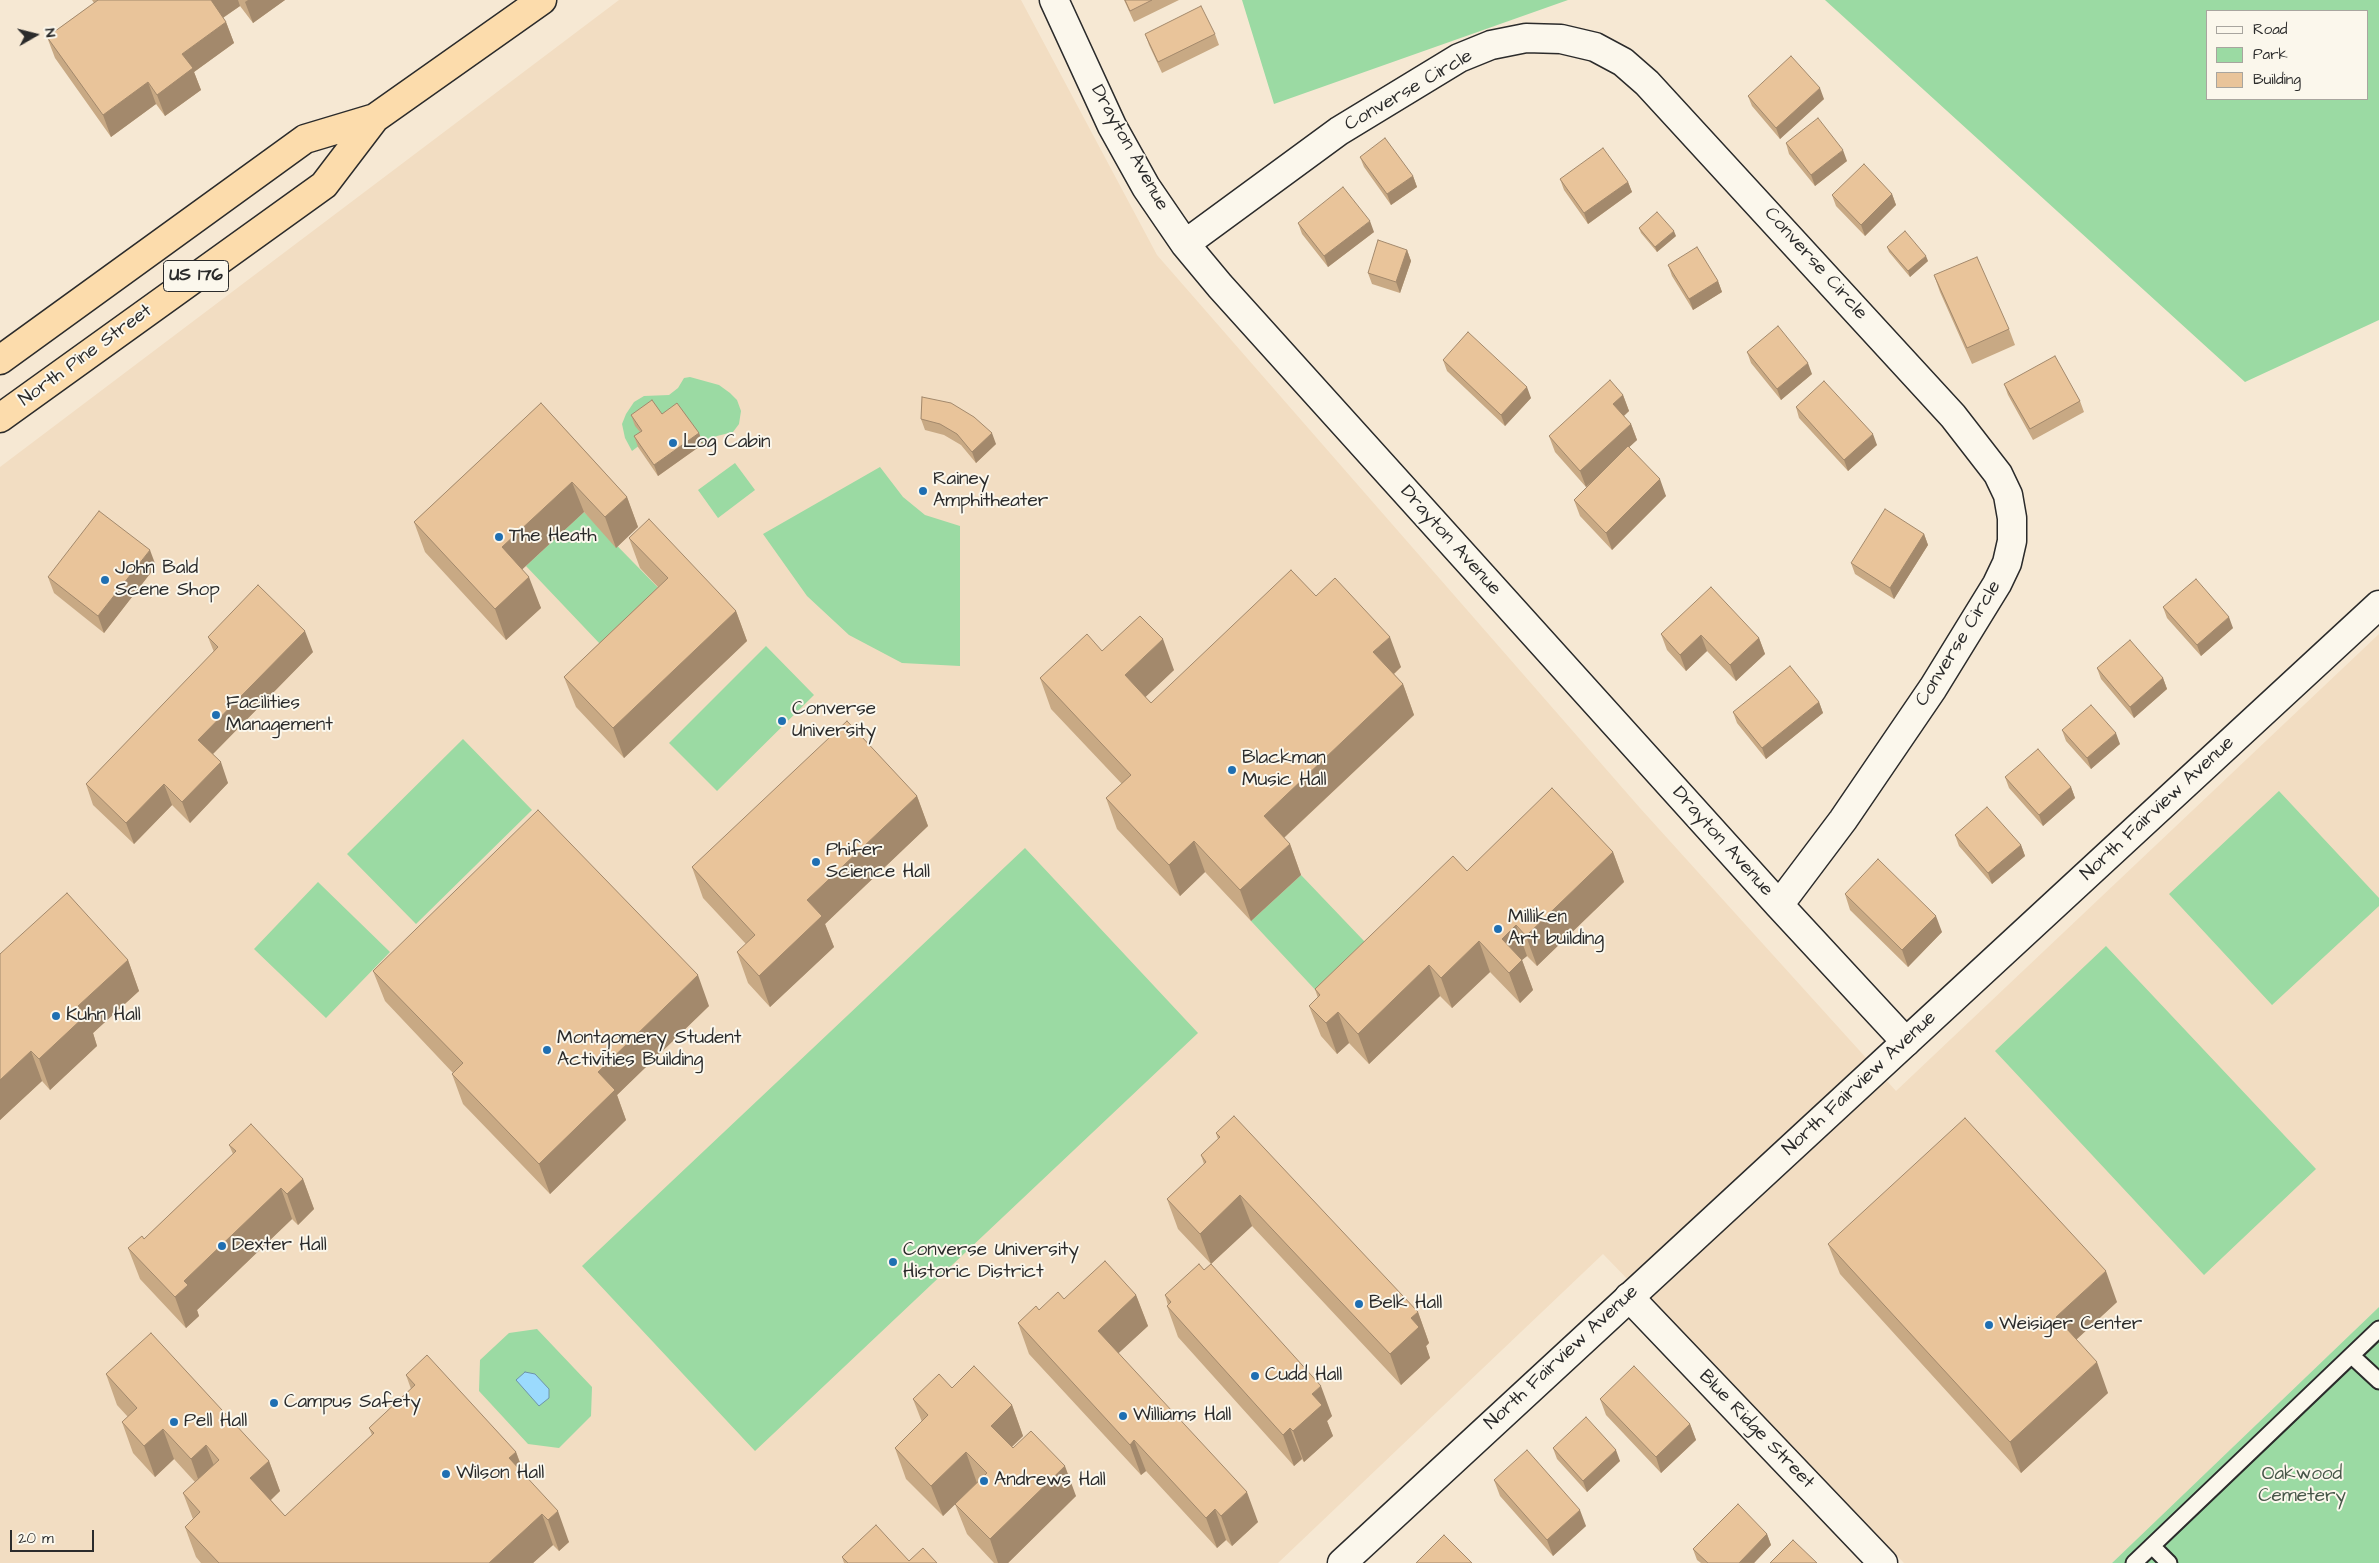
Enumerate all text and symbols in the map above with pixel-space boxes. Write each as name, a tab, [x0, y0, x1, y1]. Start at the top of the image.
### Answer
north arrow	[10, 10, 60, 60]
legend	[2206, 10, 2369, 100]
text: Road	[2253, 19, 2287, 40]
text: N	[39, 27, 60, 39]
text: Park	[2253, 44, 2288, 65]
street label: Converse Circle	[1341, 45, 1477, 137]
text: Building	[2253, 69, 2301, 90]
street label: Drayton Avenue	[1085, 81, 1173, 215]
street label: Converse Circle	[1758, 203, 1872, 325]
road number: US 176	[164, 260, 228, 292]
street label: North Pine Street	[15, 300, 157, 412]
place label: Log Cabin	[683, 432, 770, 454]
marker: Log Cabin	[667, 437, 679, 449]
place label: Rainey Amphitheater	[933, 469, 1048, 513]
street label: Drayton Avenue	[1395, 481, 1505, 601]
marker: Rainey Amphitheater	[917, 485, 929, 497]
place label: The Heath	[509, 526, 597, 548]
marker: The Heath	[493, 531, 505, 543]
place label: John Bald Scene Shop	[115, 558, 220, 602]
marker: John Bald Scene Shop	[99, 574, 111, 586]
street label: Converse Circle	[1911, 577, 2007, 711]
place label: Facilities Management	[226, 693, 333, 737]
place label: Converse University	[792, 699, 876, 743]
marker: Facilities Management	[210, 709, 222, 721]
marker: Converse University	[776, 715, 788, 727]
street label: North Fairview Avenue	[2076, 732, 2240, 886]
place label: Blackman Music Hall	[1242, 748, 1327, 792]
marker: Blackman Music Hall	[1226, 764, 1238, 776]
street label: Drayton Avenue	[1667, 782, 1777, 902]
place label: Phifer Science Hall	[826, 840, 930, 884]
marker: Phifer Science Hall	[810, 856, 822, 868]
place label: Milliken Art building	[1508, 907, 1604, 951]
marker: Milliken Art building	[1492, 923, 1504, 935]
place label: Kuhn Hall	[66, 1005, 141, 1027]
street label: North Fairview Avenue	[1778, 1007, 1942, 1161]
marker: Kuhn Hall	[50, 1010, 62, 1022]
place label: Montgomery Student Activities Building	[557, 1028, 741, 1072]
marker: Montgomery Student Activities Building	[541, 1044, 553, 1056]
place label: Dexter Hall	[232, 1235, 327, 1257]
marker: Dexter Hall	[216, 1240, 228, 1252]
place label: Converse University Historic District	[903, 1240, 1079, 1284]
marker: Converse University Historic District	[887, 1256, 899, 1268]
street label: North Fairview Avenue	[1480, 1281, 1644, 1435]
place label: Belk Hall	[1369, 1293, 1442, 1315]
marker: Belk Hall	[1353, 1298, 1365, 1310]
place label: Weisiger Center	[1999, 1314, 2142, 1336]
marker: Weisiger Center	[1983, 1319, 1995, 1331]
place label: Cudd Hall	[1265, 1365, 1342, 1387]
street label: Blue Ridge Street	[1693, 1366, 1819, 1494]
marker: Cudd Hall	[1249, 1370, 1261, 1382]
place label: Campus Safety	[284, 1392, 421, 1414]
marker: Campus Safety	[268, 1397, 280, 1409]
place label: Williams Hall	[1133, 1405, 1231, 1427]
marker: Williams Hall	[1117, 1410, 1129, 1422]
place label: Pell Hall	[184, 1411, 247, 1433]
marker: Pell Hall	[168, 1416, 180, 1428]
place label: Wilson Hall	[456, 1463, 544, 1485]
park label: Oakwood Cemetery	[2258, 1464, 2346, 1508]
marker: Wilson Hall	[440, 1468, 452, 1480]
place label: Andrews Hall	[994, 1470, 1106, 1492]
marker: Andrews Hall	[978, 1475, 990, 1487]
scale bar	[12, 1520, 96, 1552]
text: 20 m	[18, 1528, 54, 1549]

